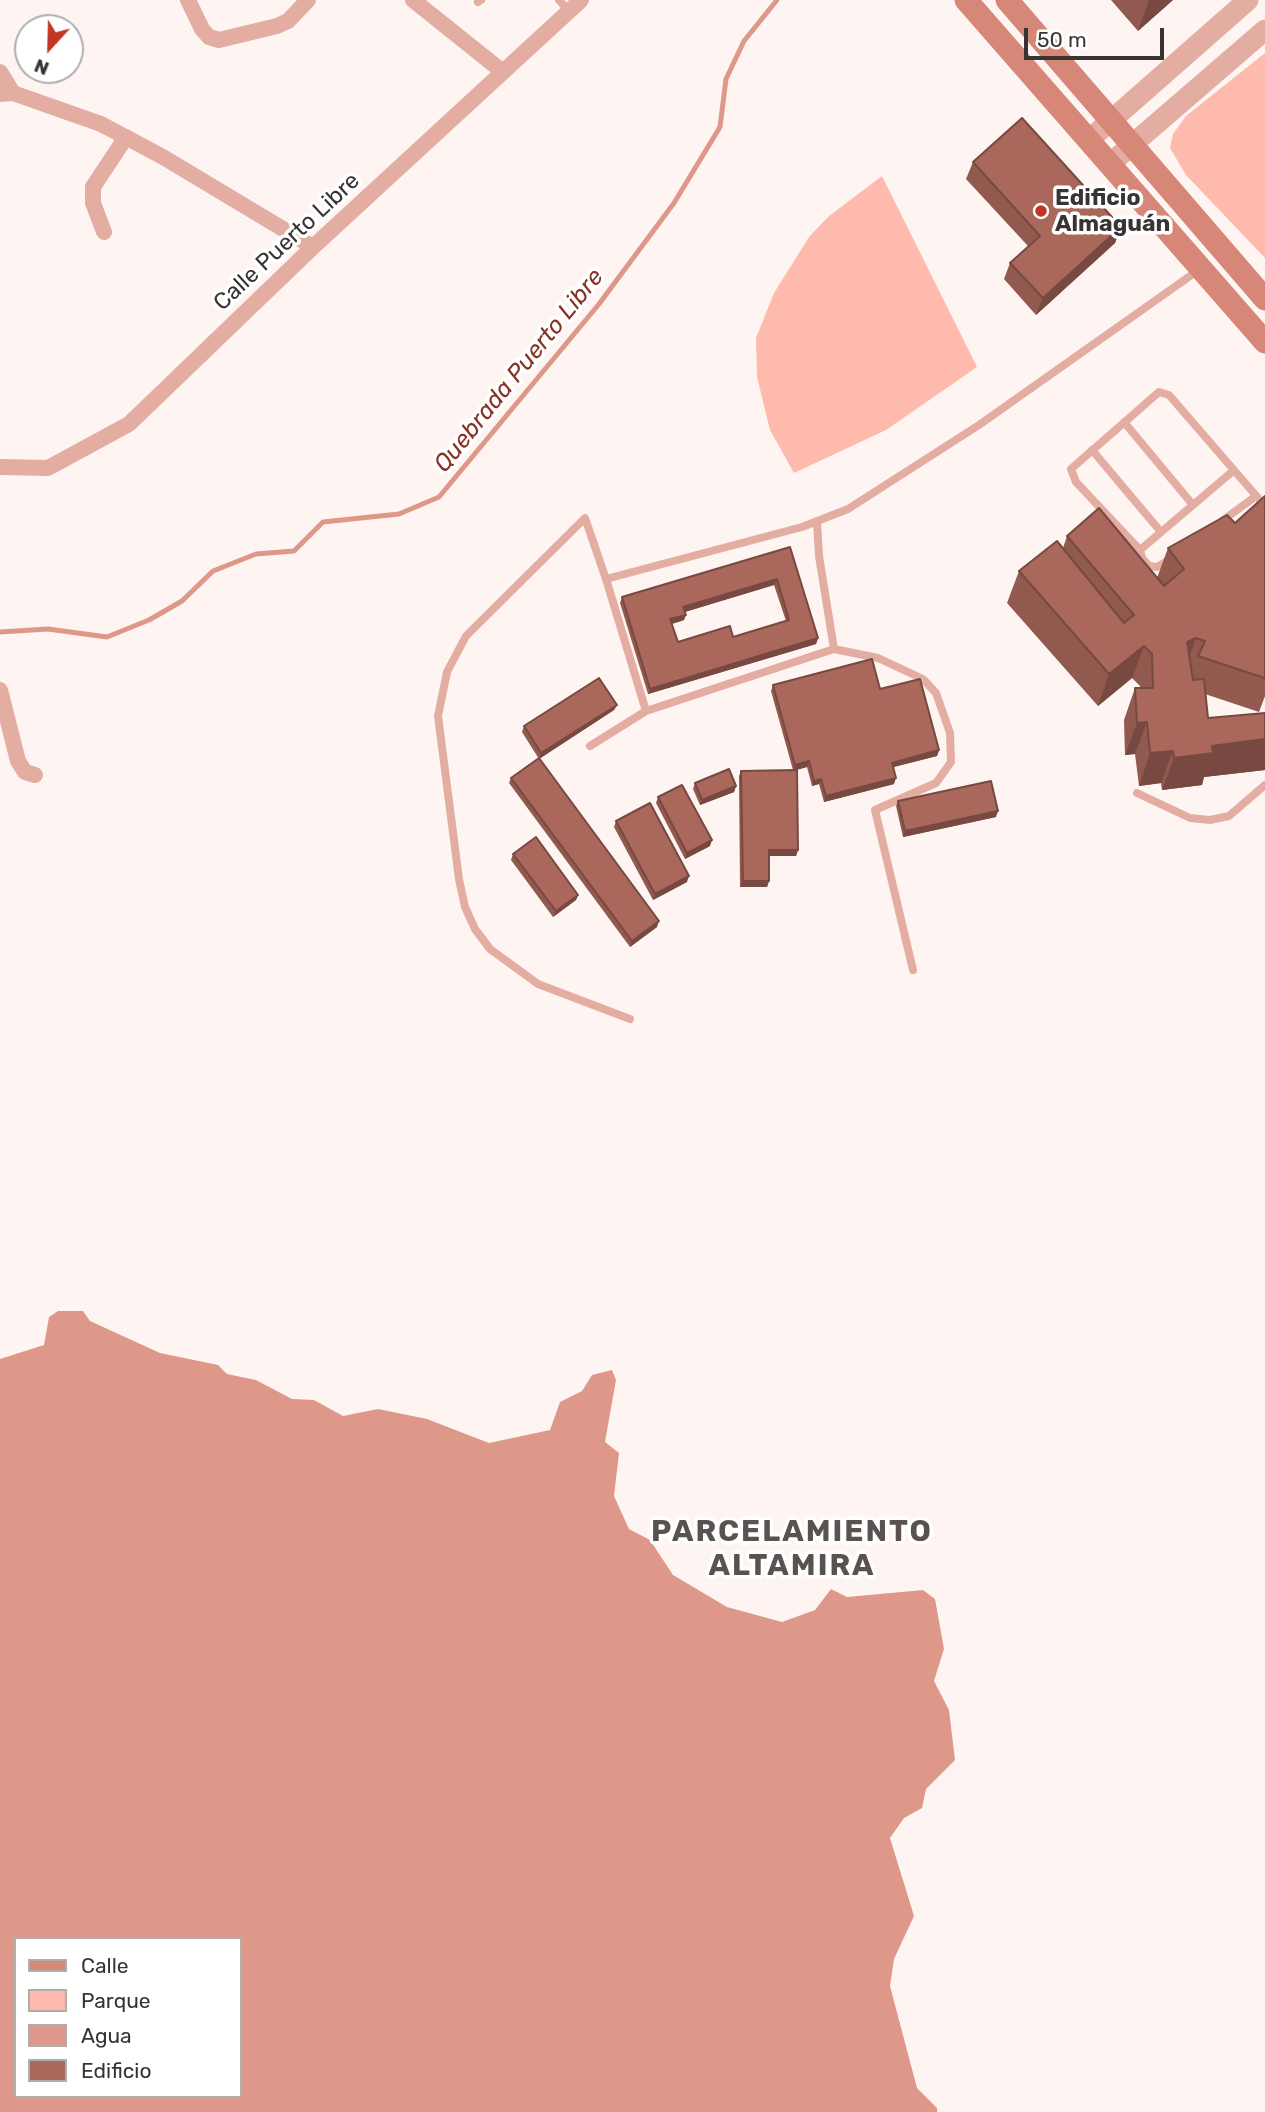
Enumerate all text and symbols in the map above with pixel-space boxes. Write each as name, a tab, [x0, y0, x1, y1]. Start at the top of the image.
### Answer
north arrow	[14, 14, 84, 84]
scale bar	[1027, 14, 1167, 58]
text: 50 m	[1037, 27, 1087, 52]
text: N	[31, 54, 52, 80]
street label: Calle Puerto Libre	[208, 167, 366, 317]
place label: Edificio Almaguán	[1055, 184, 1170, 238]
marker: Edificio Almaguán	[1033, 203, 1049, 219]
water label: Quebrada Puerto Libre	[428, 264, 610, 478]
district label: PARCELAMIENTO ALTAMIRA	[653, 1514, 931, 1584]
legend	[14, 1937, 242, 2098]
text: Calle	[81, 1953, 129, 1978]
text: Parque	[81, 1988, 151, 2013]
text: Agua	[81, 2023, 132, 2048]
text: Edificio	[81, 2058, 151, 2083]

